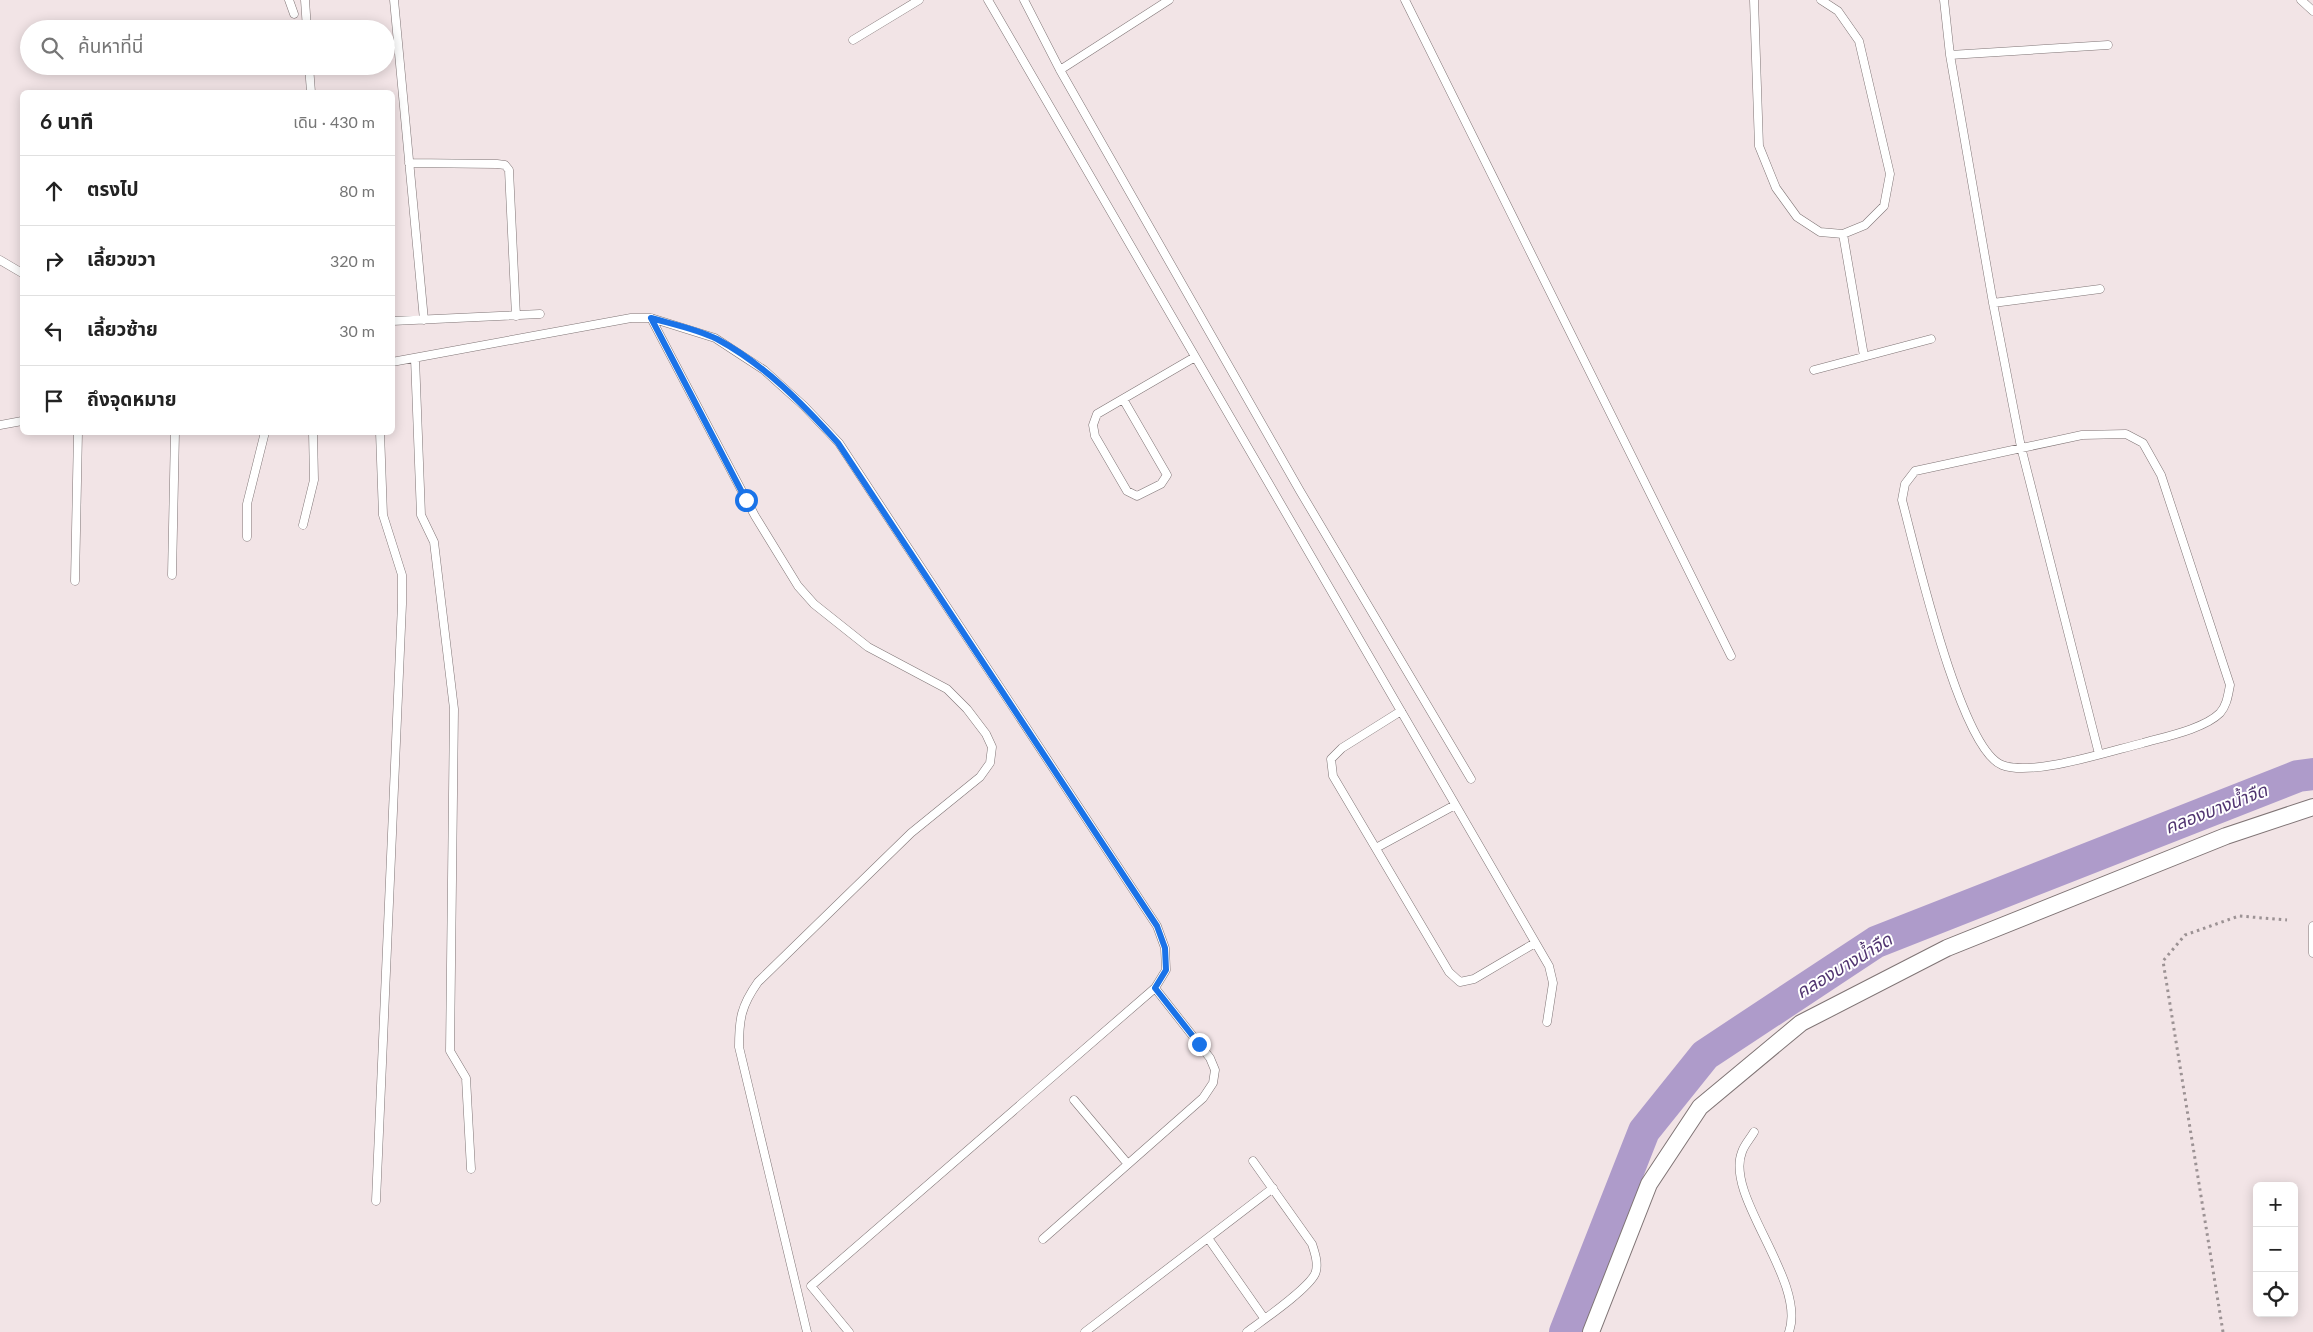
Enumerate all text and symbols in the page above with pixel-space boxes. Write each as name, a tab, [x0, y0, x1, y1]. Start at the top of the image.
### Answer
search box	[20, 20, 395, 75]
icon: search	[38, 34, 66, 62]
text: ค้นหาที่นี่	[78, 34, 143, 57]
text: 6 นาที	[40, 108, 94, 133]
text: เดิน · 430 m	[293, 112, 375, 131]
icon: ahead	[40, 177, 68, 205]
text: ตรงไป	[87, 177, 139, 200]
text: 80 m	[339, 181, 375, 200]
icon: right	[40, 247, 68, 275]
text: เลี้ยวขวา	[87, 247, 156, 270]
text: 320 m	[330, 251, 375, 270]
icon: left	[40, 317, 68, 345]
text: เลี้ยวซ้าย	[87, 317, 158, 340]
text: 30 m	[339, 321, 375, 340]
icon: arrive	[40, 387, 68, 415]
text: ถึงจุดหมาย	[87, 387, 177, 410]
route start	[735, 489, 758, 512]
water label: คลองบางน้ำจืด	[2161, 777, 2271, 838]
water label: คลองบางน้ำจืด	[1791, 927, 1896, 1002]
route end	[1188, 1033, 1211, 1056]
map controls	[2253, 1182, 2298, 1317]
button: +	[2253, 1182, 2298, 1227]
button: −	[2253, 1227, 2298, 1272]
button: locate	[2253, 1272, 2298, 1317]

